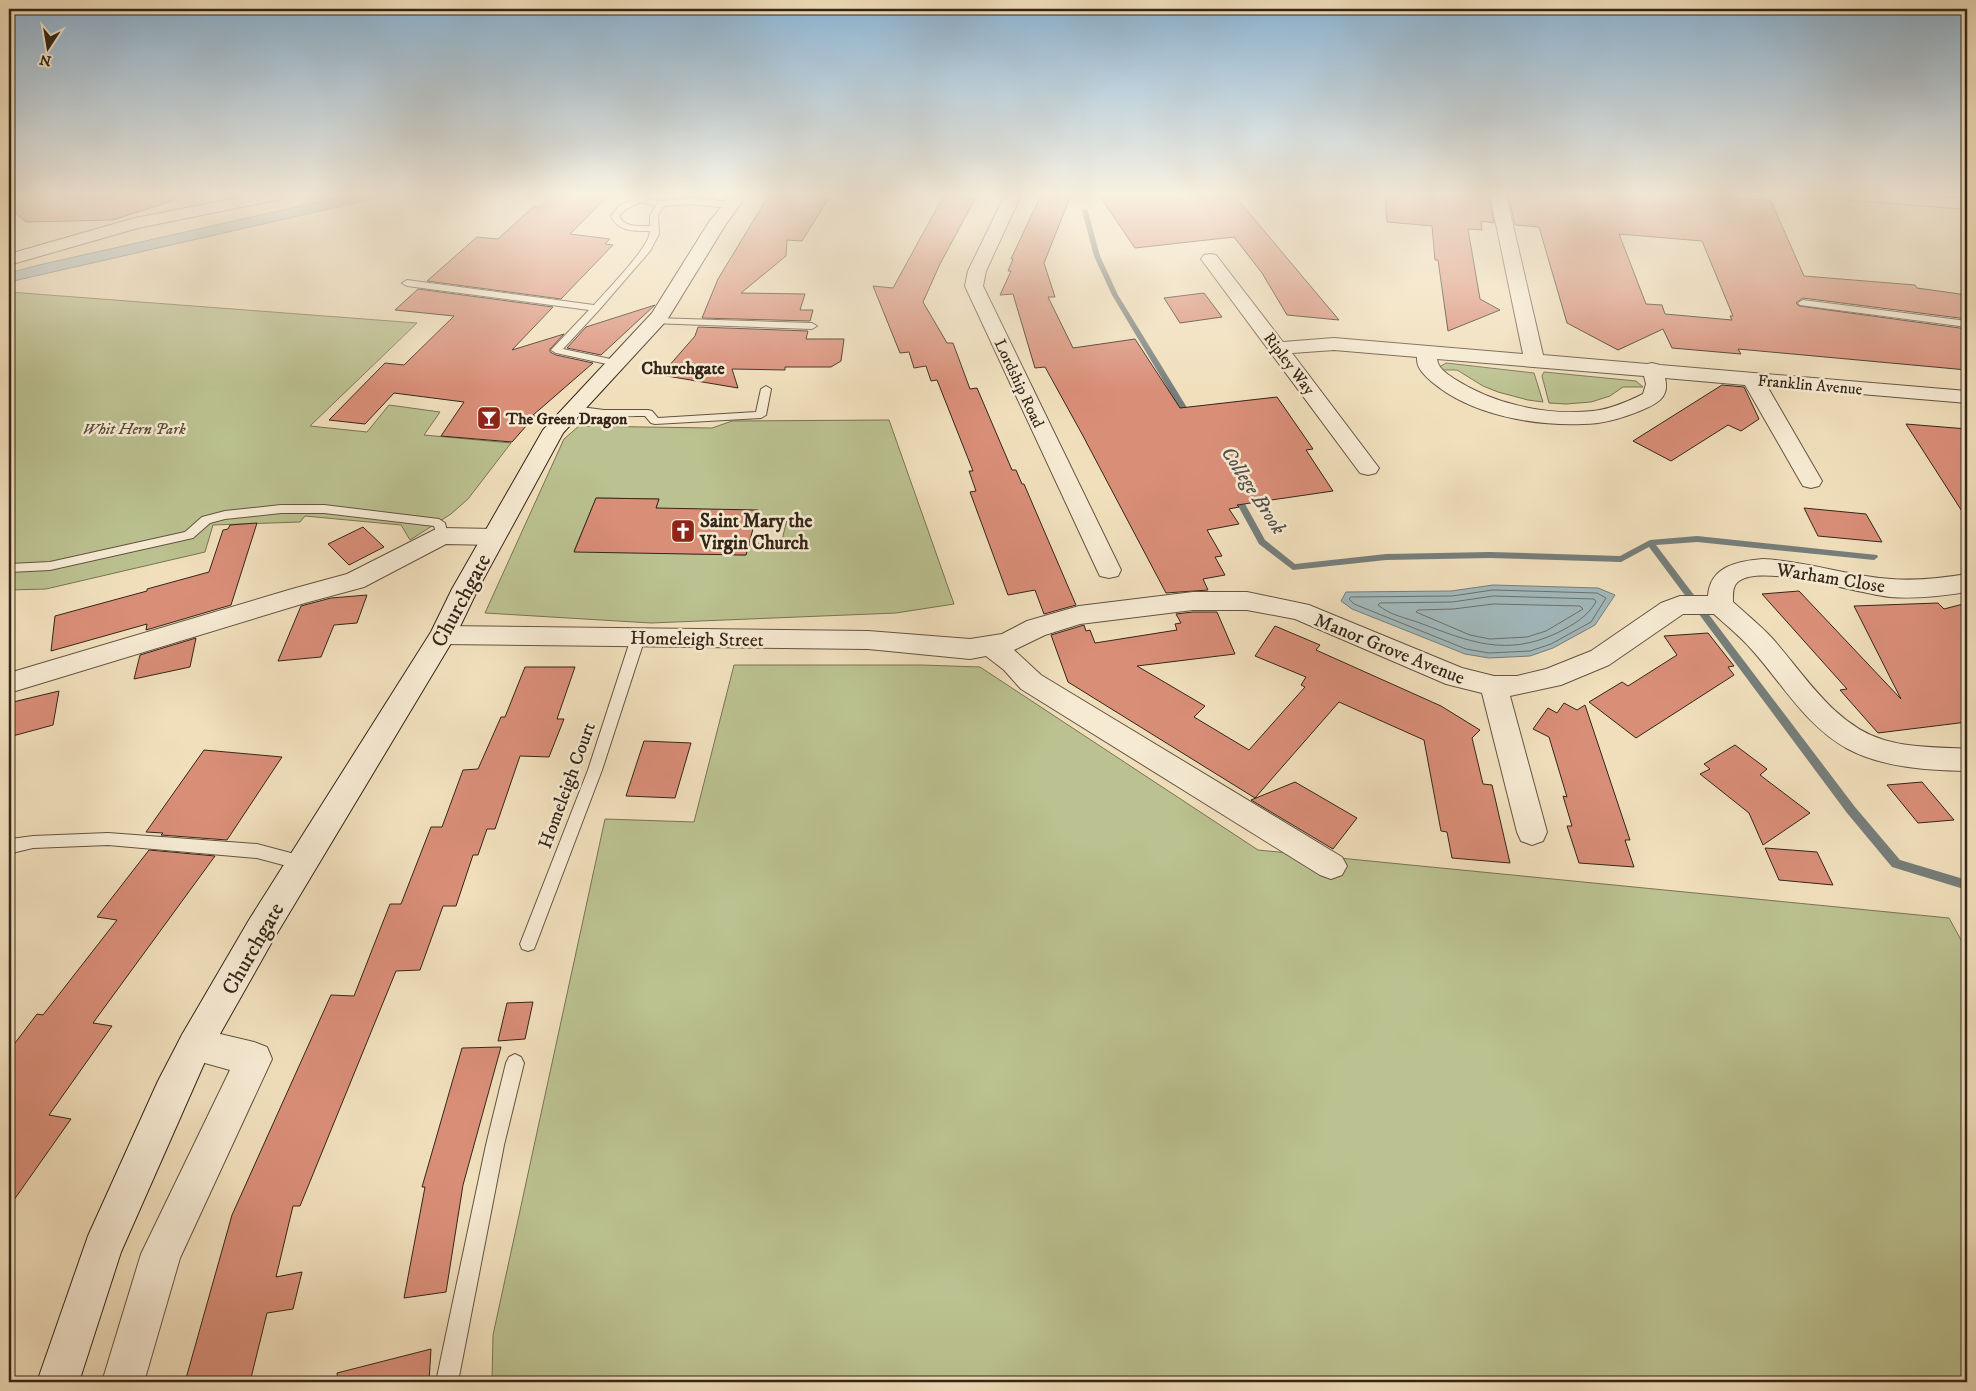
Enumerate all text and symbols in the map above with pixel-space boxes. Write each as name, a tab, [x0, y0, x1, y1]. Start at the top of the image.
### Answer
north arrow	[22, 22, 72, 72]
text: N	[38, 50, 53, 70]
street label: Ripley Way	[1259, 328, 1319, 399]
street label: Lordship Road	[990, 336, 1048, 431]
district label: Churchgate	[641, 358, 725, 380]
street label: Franklin Avenue	[1757, 370, 1863, 400]
bar icon: The Green Dragon	[476, 405, 502, 431]
place label: The Green Dragon	[505, 409, 628, 429]
park label: Whit Hern Park	[82, 419, 186, 439]
water label: College Brook	[1215, 442, 1291, 540]
place label: Saint Mary the Virgin Church	[699, 510, 813, 555]
church icon: Saint Mary the Virgin Church	[670, 518, 696, 544]
street label: Churchgate	[425, 549, 497, 652]
street label: Warham Close	[1774, 558, 1887, 598]
street label: Manor Grove Avenue	[1311, 609, 1468, 690]
street label: Homeleigh Street	[630, 627, 764, 652]
street label: Homeleigh Court	[534, 719, 601, 852]
street label: Churchgate	[216, 898, 290, 1000]

